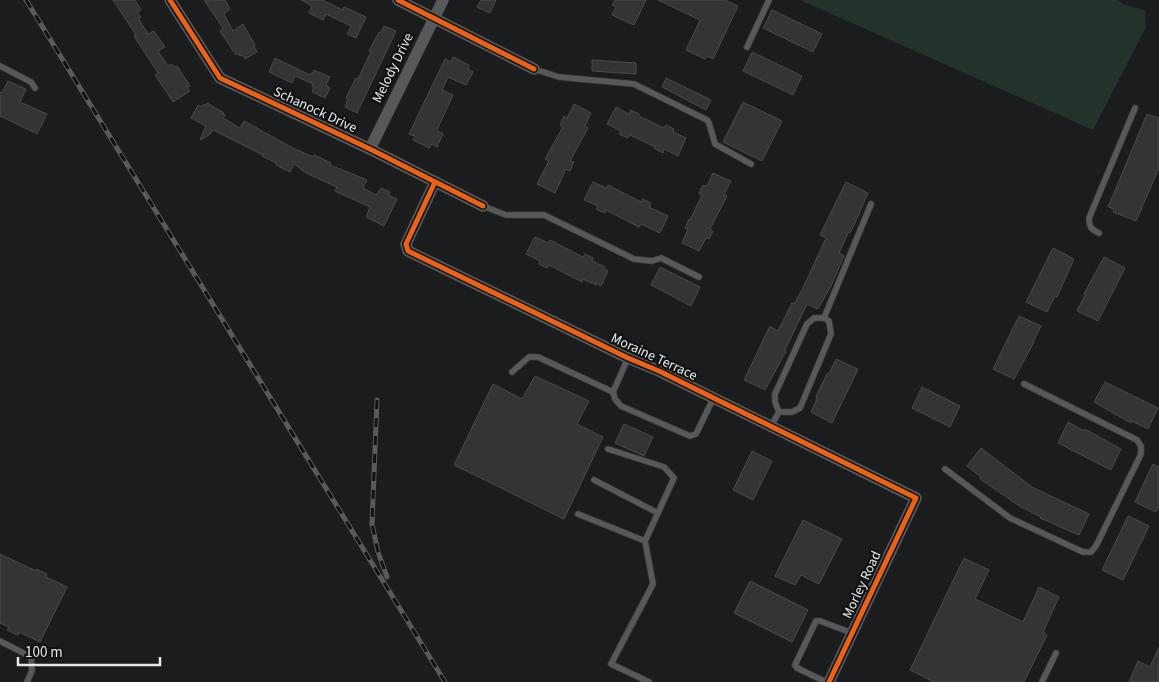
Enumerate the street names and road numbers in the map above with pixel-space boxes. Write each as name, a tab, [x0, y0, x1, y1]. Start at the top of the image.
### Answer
street label: Melody Drive	[367, 30, 419, 106]
street label: Schanock Drive	[270, 82, 360, 138]
street label: Moraine Terrace	[608, 328, 700, 386]
street label: Morley Road	[838, 548, 886, 622]

